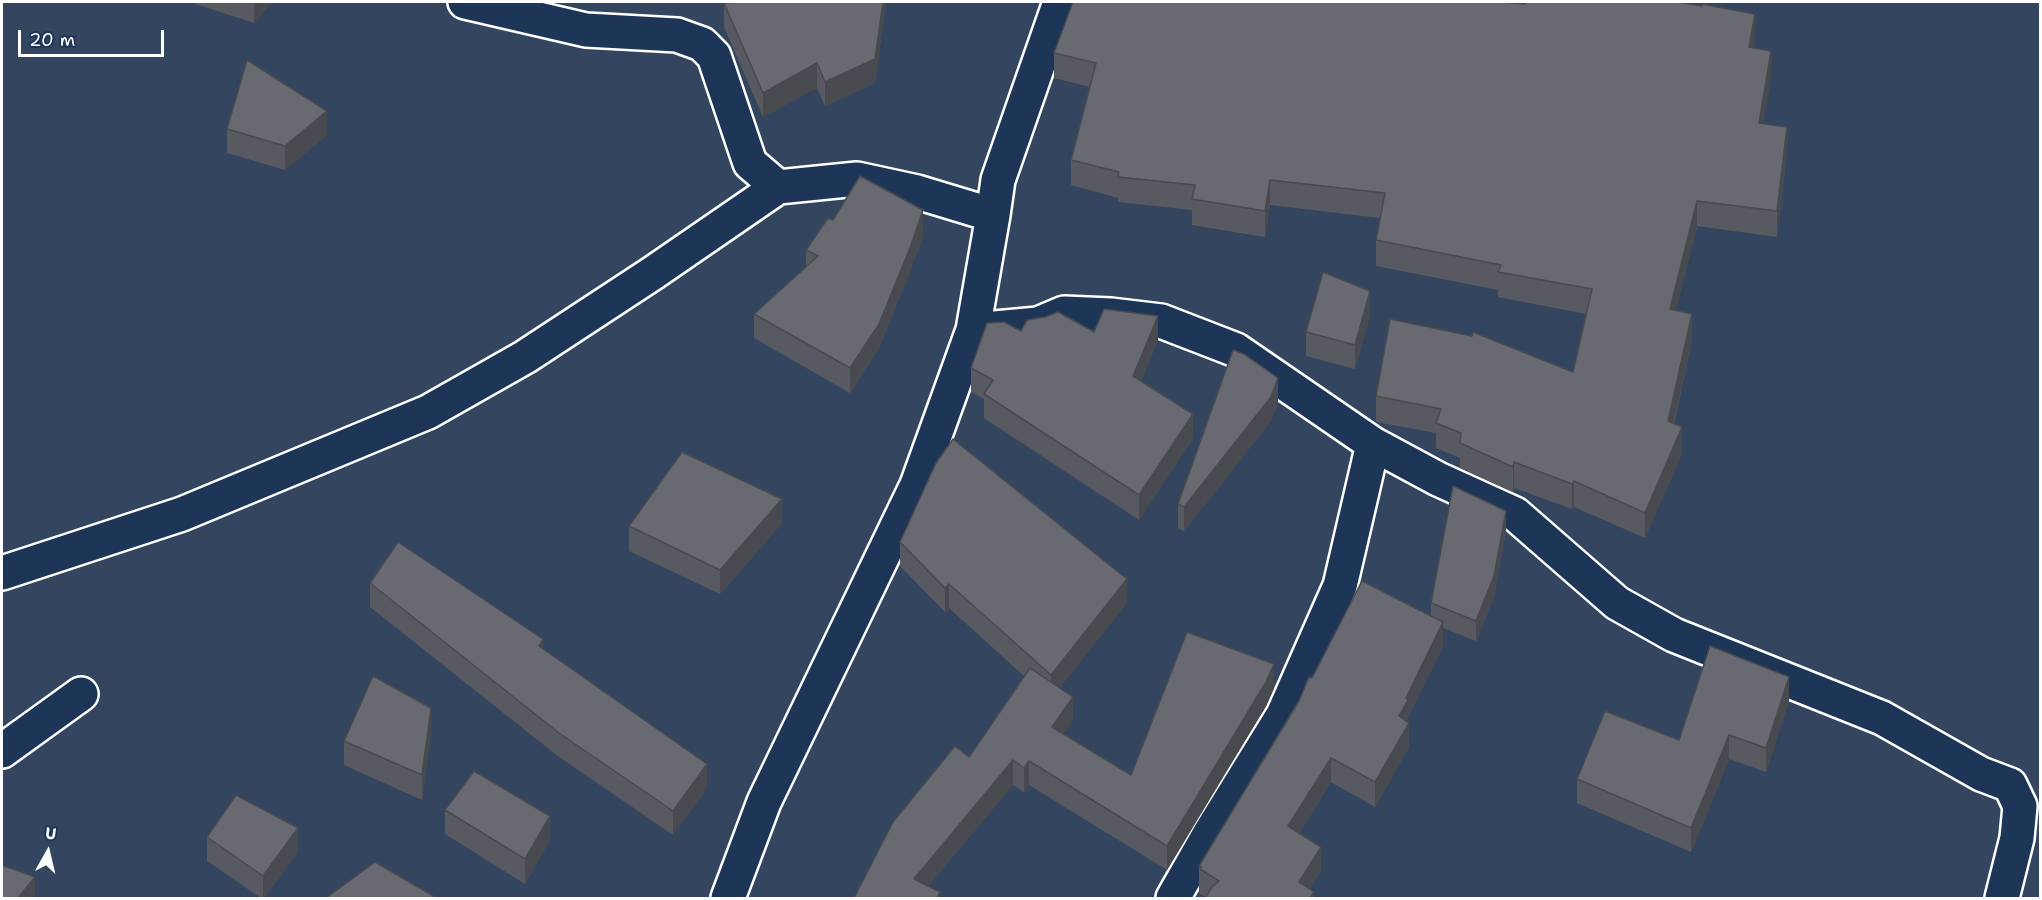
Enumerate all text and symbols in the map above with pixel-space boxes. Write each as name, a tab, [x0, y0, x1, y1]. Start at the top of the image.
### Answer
scale bar	[21, 18, 166, 56]
text: 20 m	[29, 28, 75, 52]
north arrow	[18, 822, 78, 882]
text: U	[44, 823, 57, 845]

